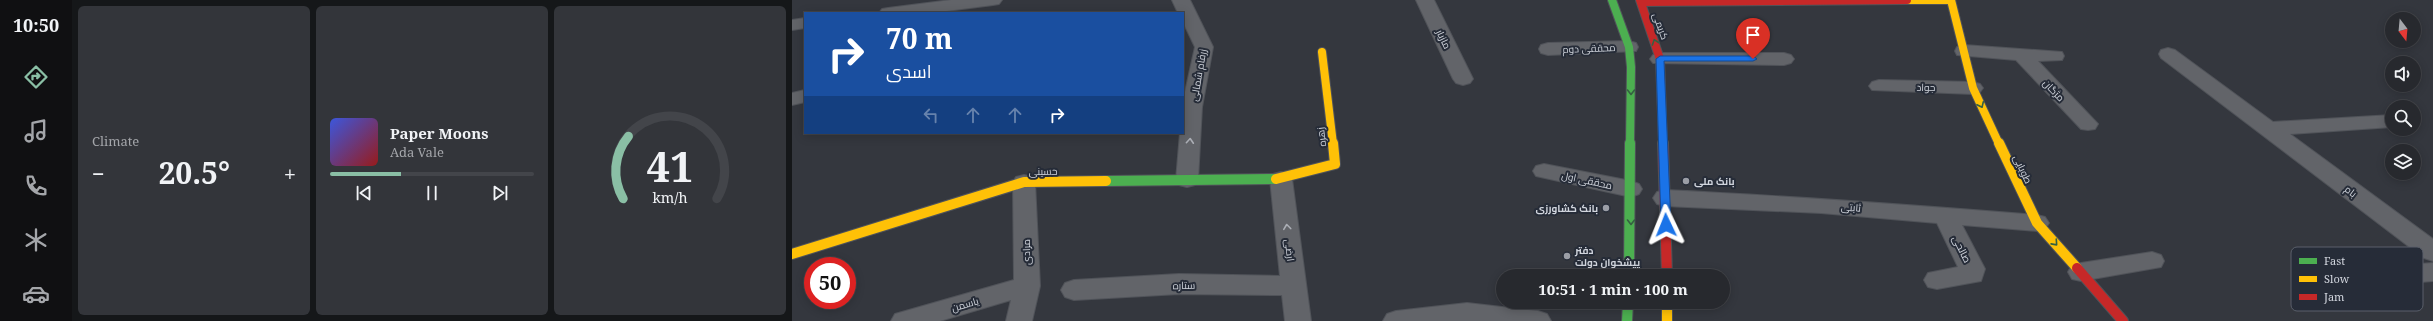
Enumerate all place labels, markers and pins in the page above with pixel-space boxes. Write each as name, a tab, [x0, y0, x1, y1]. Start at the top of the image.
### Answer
pin	[1736, 18, 1770, 59]
place label: بانک ملی	[1694, 174, 1735, 188]
marker: بانک ملی	[1681, 176, 1691, 186]
place label: بانک کشاورزی	[1536, 201, 1598, 215]
marker: بانک کشاورزی	[1601, 203, 1611, 213]
place label: دفتر پیشخوان دولت	[1574, 243, 1641, 270]
marker: دفتر پیشخوان دولت	[1562, 251, 1572, 261]

